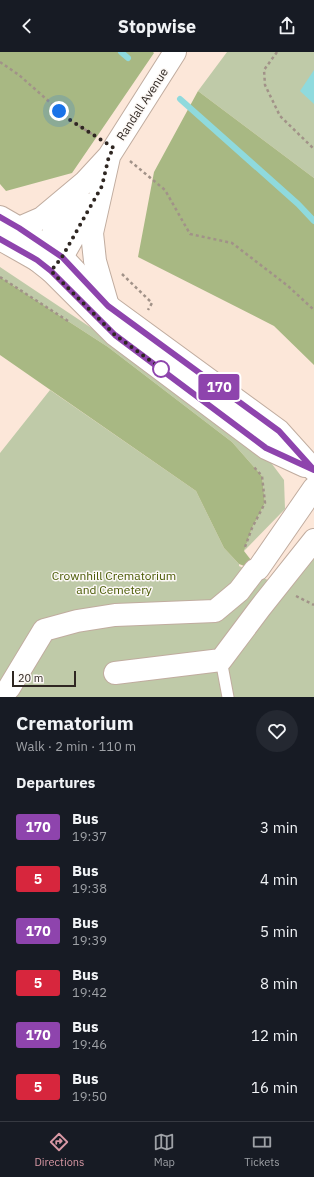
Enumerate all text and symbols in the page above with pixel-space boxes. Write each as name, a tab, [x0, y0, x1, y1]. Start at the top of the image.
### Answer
icon: back	[16, 15, 38, 37]
text: Stopwise	[118, 15, 196, 38]
icon: share	[276, 15, 298, 37]
street label: Randall Avenue	[113, 65, 171, 143]
your location	[49, 101, 69, 121]
unlabelled marker	[152, 360, 170, 378]
line badge: 170	[196, 374, 242, 400]
text: 170	[206, 378, 232, 396]
park label: Crownhill Crematorium and Cemetery	[52, 568, 176, 597]
scale bar	[12, 669, 76, 688]
text: 20 m	[18, 671, 43, 685]
button: heart	[256, 710, 298, 752]
text: Crematorium	[16, 711, 134, 735]
text: Walk · 2 min · 110 m	[16, 738, 136, 755]
text: Departures	[16, 773, 95, 792]
text: Bus	[72, 809, 99, 828]
text: 170	[25, 818, 51, 836]
text: 3 min	[260, 818, 298, 837]
text: 19:37	[72, 828, 107, 845]
text: Bus	[72, 861, 99, 880]
text: 5	[34, 870, 42, 888]
text: 4 min	[260, 870, 298, 889]
text: 19:38	[72, 880, 107, 897]
text: Bus	[72, 913, 99, 932]
text: 170	[25, 922, 51, 940]
text: 5 min	[260, 922, 298, 941]
text: 19:39	[72, 932, 107, 949]
text: Bus	[72, 965, 99, 984]
text: 5	[34, 974, 42, 992]
text: 8 min	[260, 974, 298, 993]
text: 19:42	[72, 984, 107, 1001]
text: Bus	[72, 1017, 99, 1036]
text: 170	[25, 1026, 51, 1044]
text: 12 min	[251, 1026, 298, 1045]
text: 19:46	[72, 1036, 107, 1053]
text: Bus	[72, 1069, 99, 1088]
text: 5	[34, 1078, 42, 1096]
text: 16 min	[251, 1078, 298, 1097]
text: 19:50	[72, 1088, 107, 1105]
tab: Directions	[34, 1131, 84, 1169]
tab: Map	[153, 1131, 175, 1169]
tab: Tickets	[244, 1131, 280, 1169]

